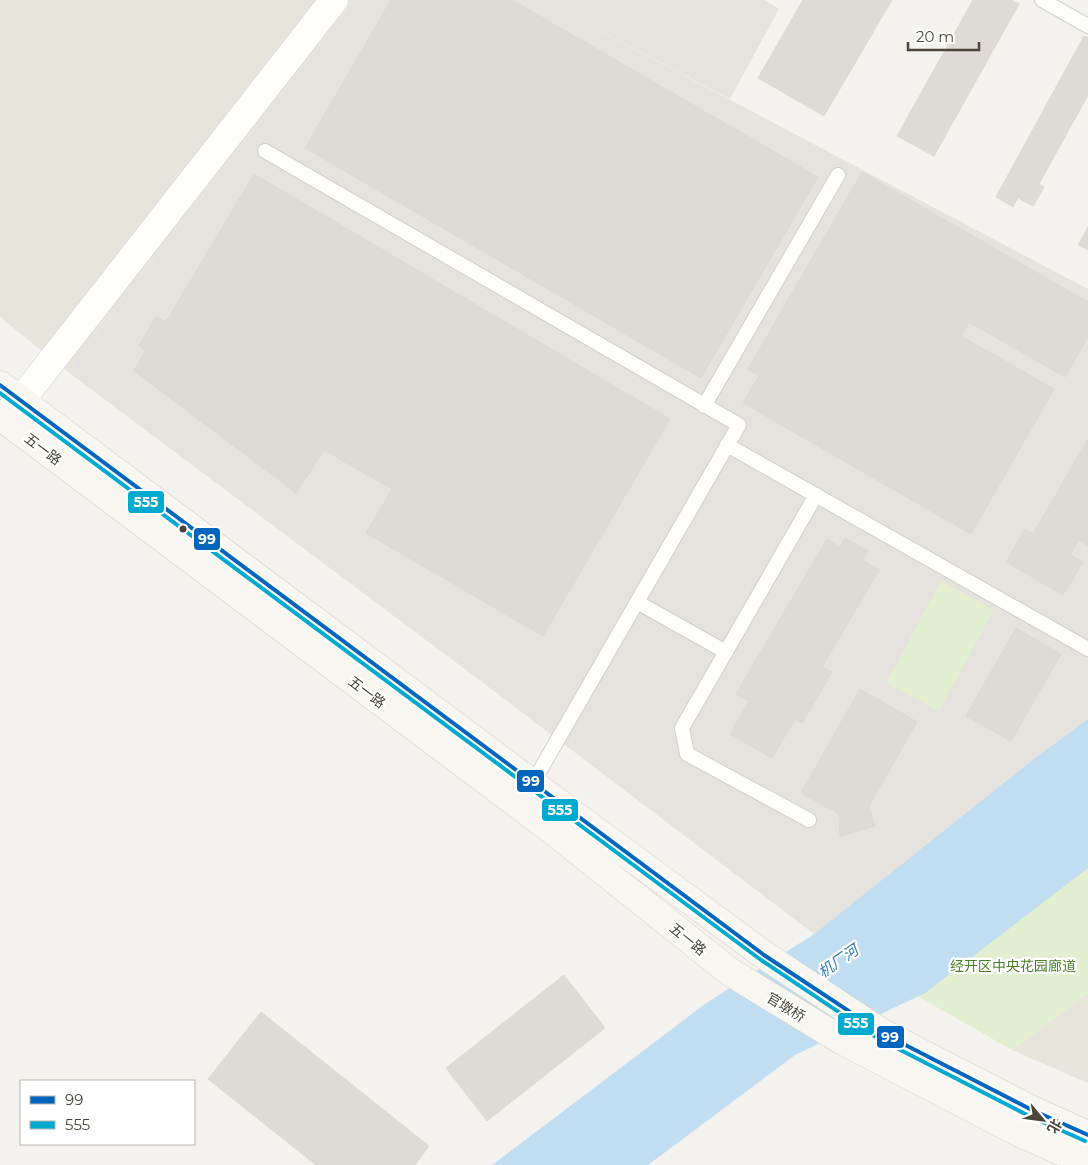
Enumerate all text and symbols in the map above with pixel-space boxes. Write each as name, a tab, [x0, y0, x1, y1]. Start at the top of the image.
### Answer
scale bar	[908, 20, 979, 52]
text: 20 m	[916, 27, 954, 46]
street label: 五一路	[21, 429, 65, 469]
line badge: 555	[127, 490, 165, 514]
text: 555	[134, 493, 158, 511]
unlabelled marker	[178, 524, 188, 534]
line badge: 99	[193, 527, 221, 551]
text: 99	[198, 530, 216, 548]
street label: 五一路	[345, 672, 389, 712]
line badge: 99	[516, 769, 545, 793]
text: 99	[522, 772, 540, 790]
line badge: 555	[541, 798, 579, 822]
text: 555	[548, 801, 572, 819]
street label: 五一路	[666, 919, 710, 959]
water label: 机厂河	[814, 939, 864, 982]
park label: 经开区中央花园廊道	[950, 957, 1076, 975]
street label: 官墩桥	[763, 988, 809, 1026]
line badge: 555	[837, 1012, 875, 1036]
text: 555	[844, 1014, 868, 1032]
line badge: 99	[876, 1025, 905, 1049]
text: 99	[881, 1028, 899, 1046]
legend	[20, 1080, 195, 1145]
text: 99	[65, 1090, 83, 1109]
north arrow	[1018, 1095, 1068, 1145]
text: 555	[65, 1115, 90, 1134]
text: 北	[1043, 1116, 1066, 1137]

